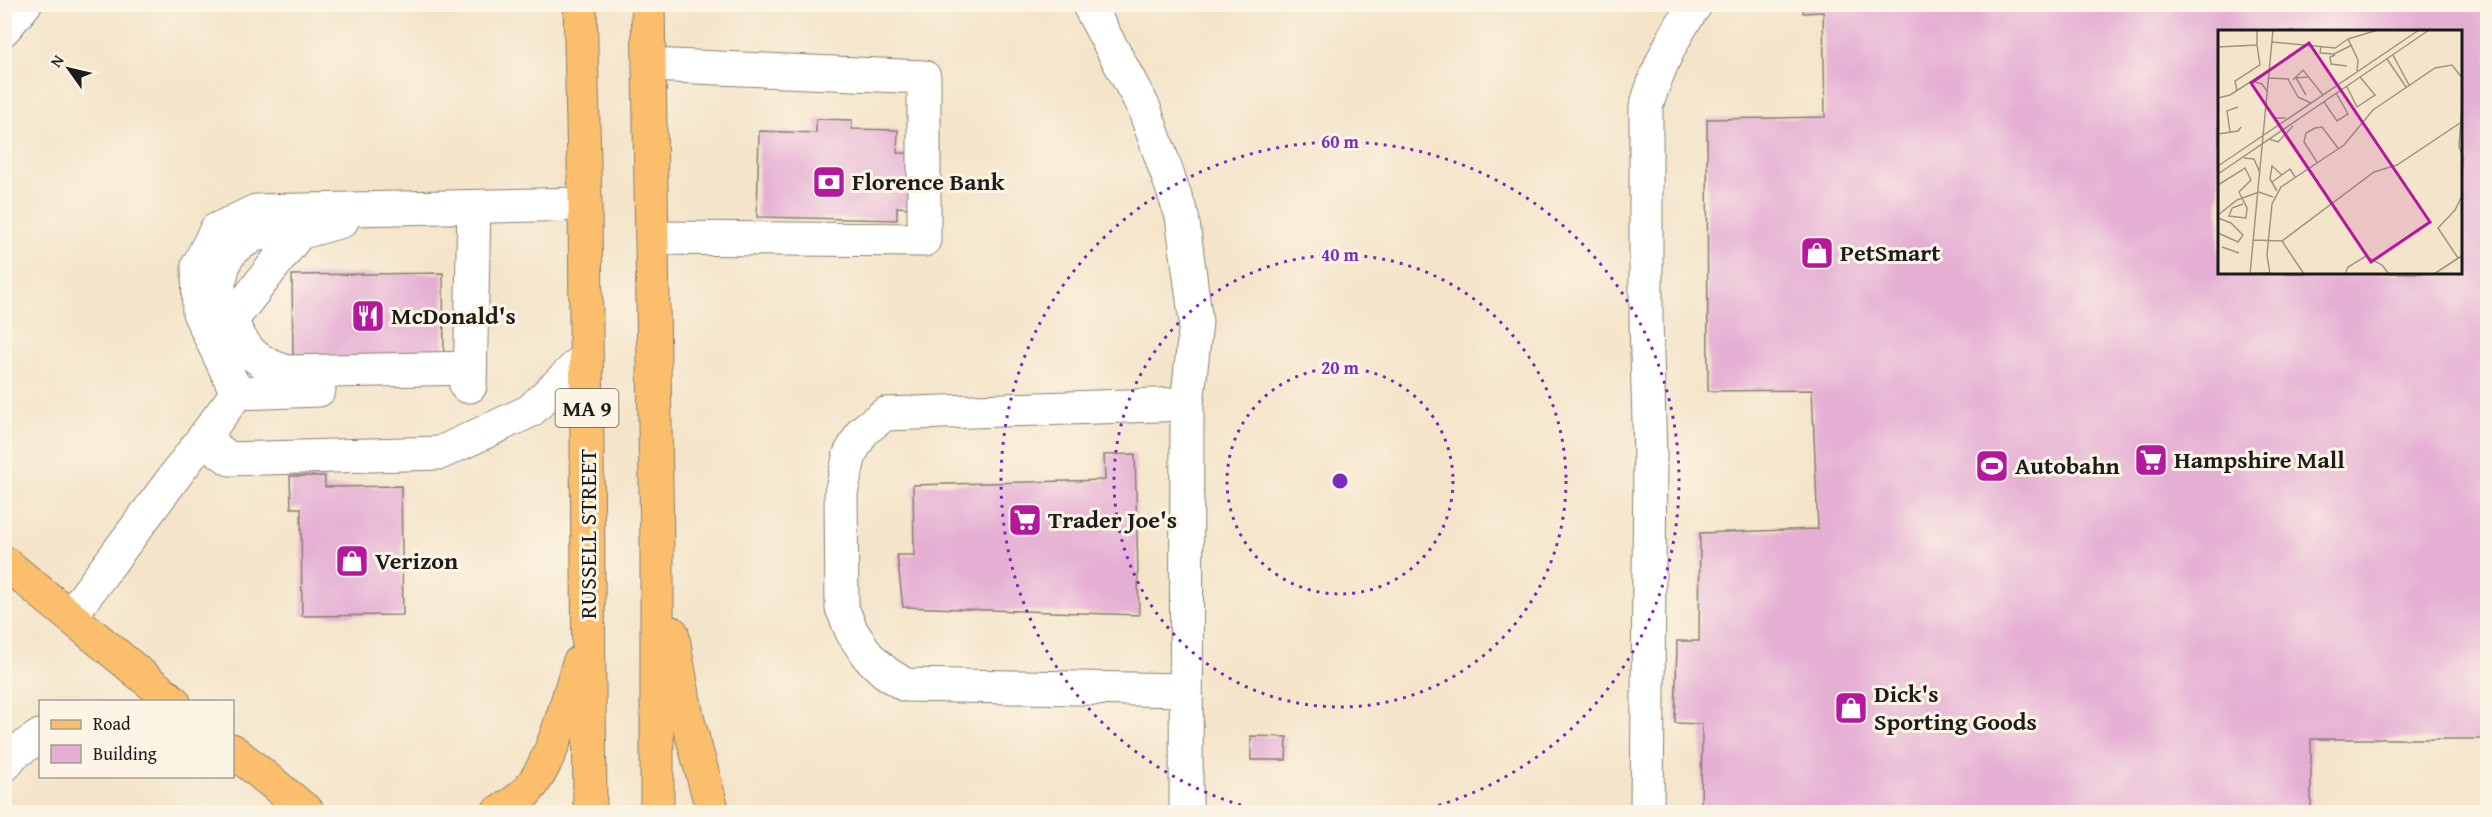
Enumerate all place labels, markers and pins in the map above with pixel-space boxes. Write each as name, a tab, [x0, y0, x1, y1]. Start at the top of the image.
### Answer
bank icon: Florence Bank	[811, 164, 847, 200]
place label: Florence Bank	[852, 164, 1005, 199]
shop icon: PetSmart	[1799, 235, 1835, 271]
place label: PetSmart	[1840, 235, 1940, 270]
restaurant icon: McDonald's	[350, 298, 386, 334]
place label: McDonald's	[391, 298, 516, 333]
supermarket icon: Hampshire Mall	[2133, 442, 2169, 478]
place label: Hampshire Mall	[2174, 442, 2345, 477]
sports icon: Autobahn	[1974, 448, 2010, 484]
place label: Autobahn	[2015, 448, 2120, 483]
centre of rings	[1330, 471, 1350, 491]
supermarket icon: Trader Joe's	[1007, 502, 1043, 538]
place label: Trader Joe's	[1048, 502, 1177, 537]
shop icon: Verizon	[334, 543, 370, 579]
place label: Verizon	[375, 543, 458, 578]
place label: Dick's Sporting Goods	[1874, 676, 2037, 739]
shop icon: Dick's Sporting Goods	[1833, 690, 1869, 726]

